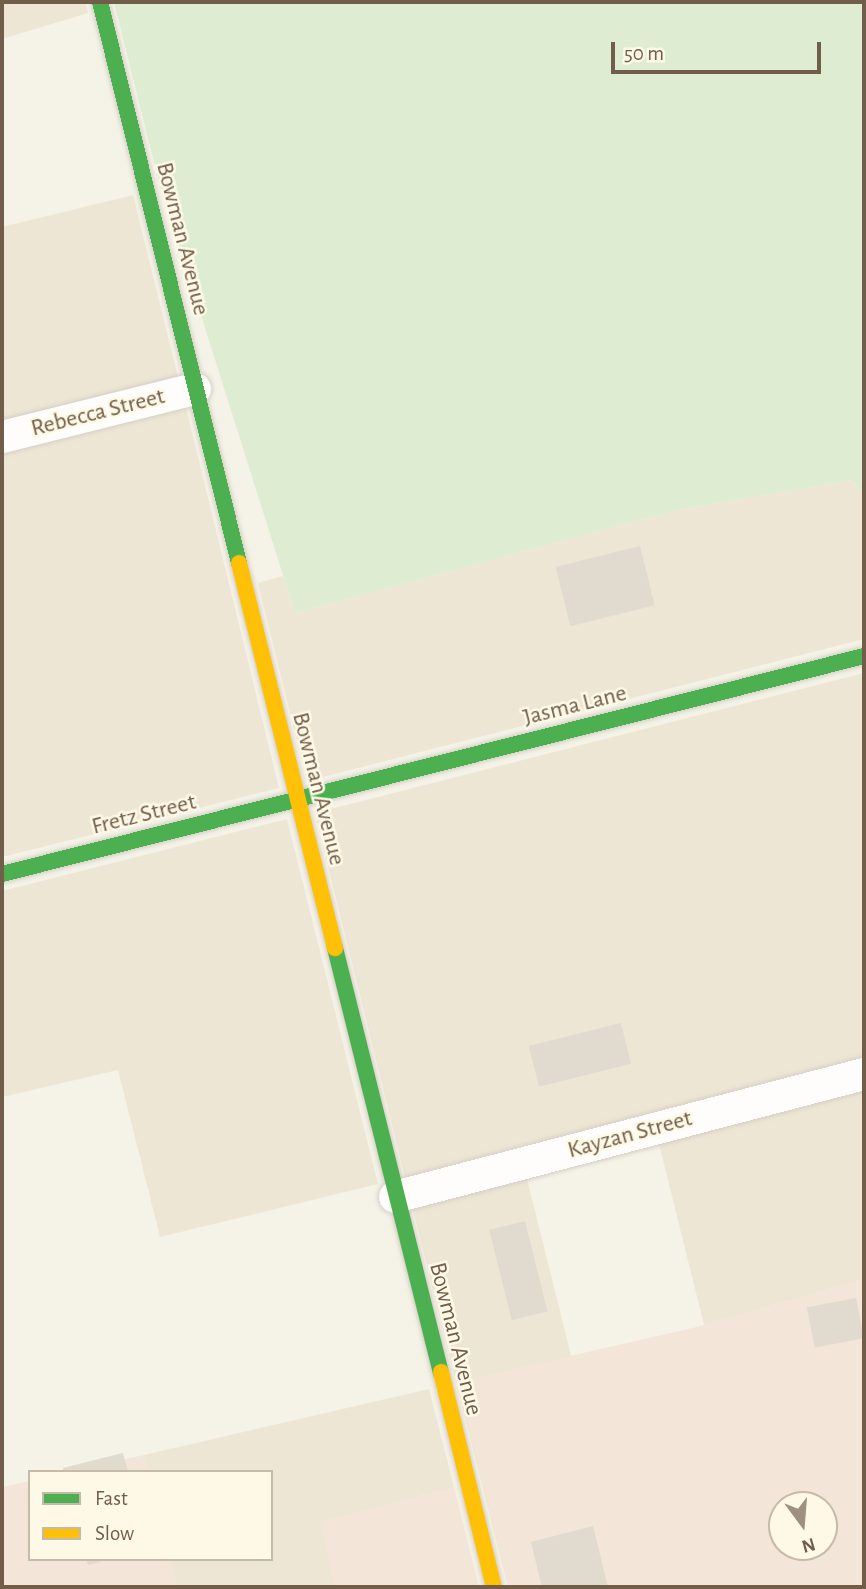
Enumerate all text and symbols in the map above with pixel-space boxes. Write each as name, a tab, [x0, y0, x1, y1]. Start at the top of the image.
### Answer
scale bar	[614, 28, 824, 72]
text: 50 m	[624, 43, 664, 64]
street label: Bowman Avenue	[149, 160, 215, 318]
street label: Rebecca Street	[28, 382, 168, 444]
street label: Jasma Lane	[520, 679, 630, 733]
street label: Bowman Avenue	[285, 710, 351, 868]
street label: Fretz Street	[89, 788, 199, 842]
street label: Kayzan Street	[565, 1105, 695, 1165]
street label: Bowman Avenue	[422, 1260, 488, 1418]
legend	[28, 1470, 273, 1561]
text: Fast	[95, 1488, 128, 1509]
north arrow	[768, 1491, 838, 1561]
text: Slow	[95, 1523, 134, 1544]
text: N	[799, 1534, 817, 1556]

